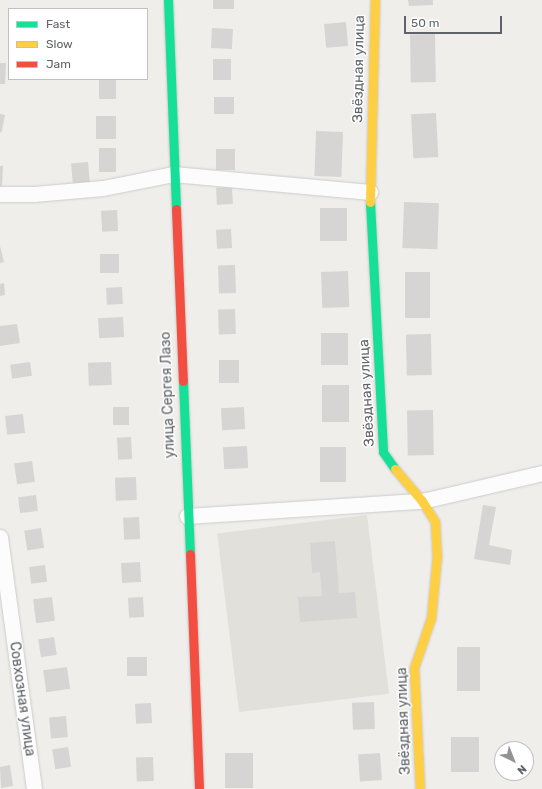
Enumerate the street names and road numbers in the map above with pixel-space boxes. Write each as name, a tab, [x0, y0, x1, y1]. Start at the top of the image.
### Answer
street label: Звёздная улица	[350, 15, 368, 123]
street label: улица Сергея Лазо	[157, 331, 179, 459]
street label: Звёздная улица	[356, 339, 378, 447]
street label: Совхозная улица	[6, 641, 38, 757]
street label: Звёздная улица	[394, 667, 414, 775]

